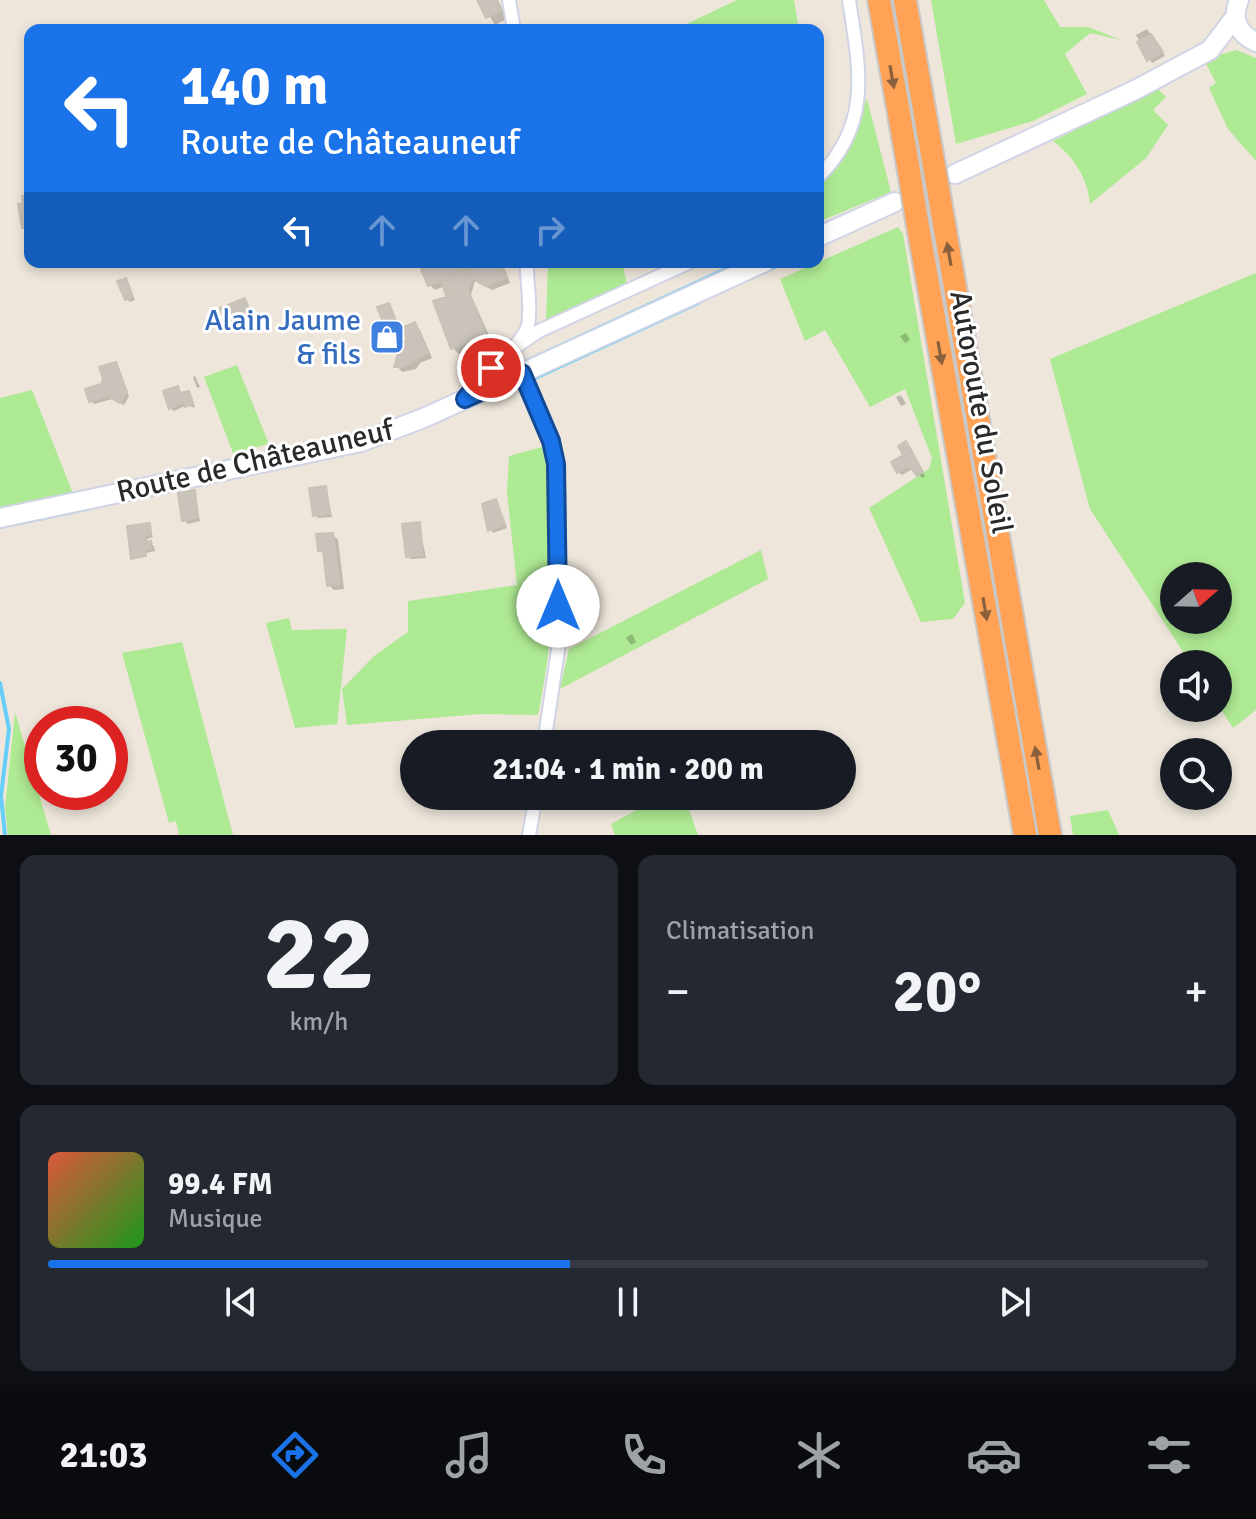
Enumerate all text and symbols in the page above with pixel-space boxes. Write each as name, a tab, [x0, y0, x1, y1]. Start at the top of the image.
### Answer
text: 140 m	[180, 51, 328, 120]
icon: left	[48, 56, 152, 160]
one-way arrow	[887, 65, 899, 90]
text: Route de Châteauneuf	[180, 120, 520, 165]
icon: left	[276, 208, 320, 252]
icon: ahead	[360, 208, 404, 252]
icon: ahead	[444, 208, 488, 252]
icon: right	[528, 208, 572, 252]
one-way arrow	[943, 241, 955, 266]
street label: Autoroute du Soleil	[941, 288, 1021, 536]
place label: Alain Jaume & fils	[205, 302, 361, 373]
shop icon: Alain Jaume & fils	[368, 318, 406, 356]
pin	[457, 334, 525, 402]
one-way arrow	[935, 341, 947, 366]
icon: arrive	[469, 346, 513, 390]
street label: Route de Châteauneuf	[113, 411, 399, 511]
north arrow	[1160, 562, 1232, 634]
map controls	[1160, 562, 1232, 810]
position arrow	[516, 564, 600, 648]
one-way arrow	[980, 597, 992, 622]
button: sound	[1160, 650, 1232, 722]
speed limit sign: 30	[24, 706, 128, 810]
button: search	[1160, 738, 1232, 810]
one-way arrow	[1031, 745, 1043, 770]
text: 21:04 · 1 min · 200 m	[492, 751, 764, 788]
text: 22	[263, 890, 375, 1018]
text: Climatisation	[666, 915, 815, 947]
text: 20°	[893, 955, 981, 1029]
text: −	[666, 965, 690, 1019]
text: +	[1184, 965, 1208, 1019]
text: km/h	[290, 1006, 348, 1038]
text: 99.4 FM	[168, 1166, 273, 1203]
text: Musique	[168, 1203, 263, 1235]
icon: previous	[219, 1280, 263, 1324]
icon: pause	[606, 1280, 650, 1324]
icon: next	[993, 1280, 1037, 1324]
icon: directions	[267, 1427, 323, 1483]
icon: music	[441, 1427, 497, 1483]
icon: phone	[616, 1427, 672, 1483]
icon: climate	[791, 1427, 847, 1483]
icon: car	[966, 1427, 1022, 1483]
icon: filters	[1141, 1427, 1197, 1483]
text: 21:03	[59, 1433, 148, 1478]

